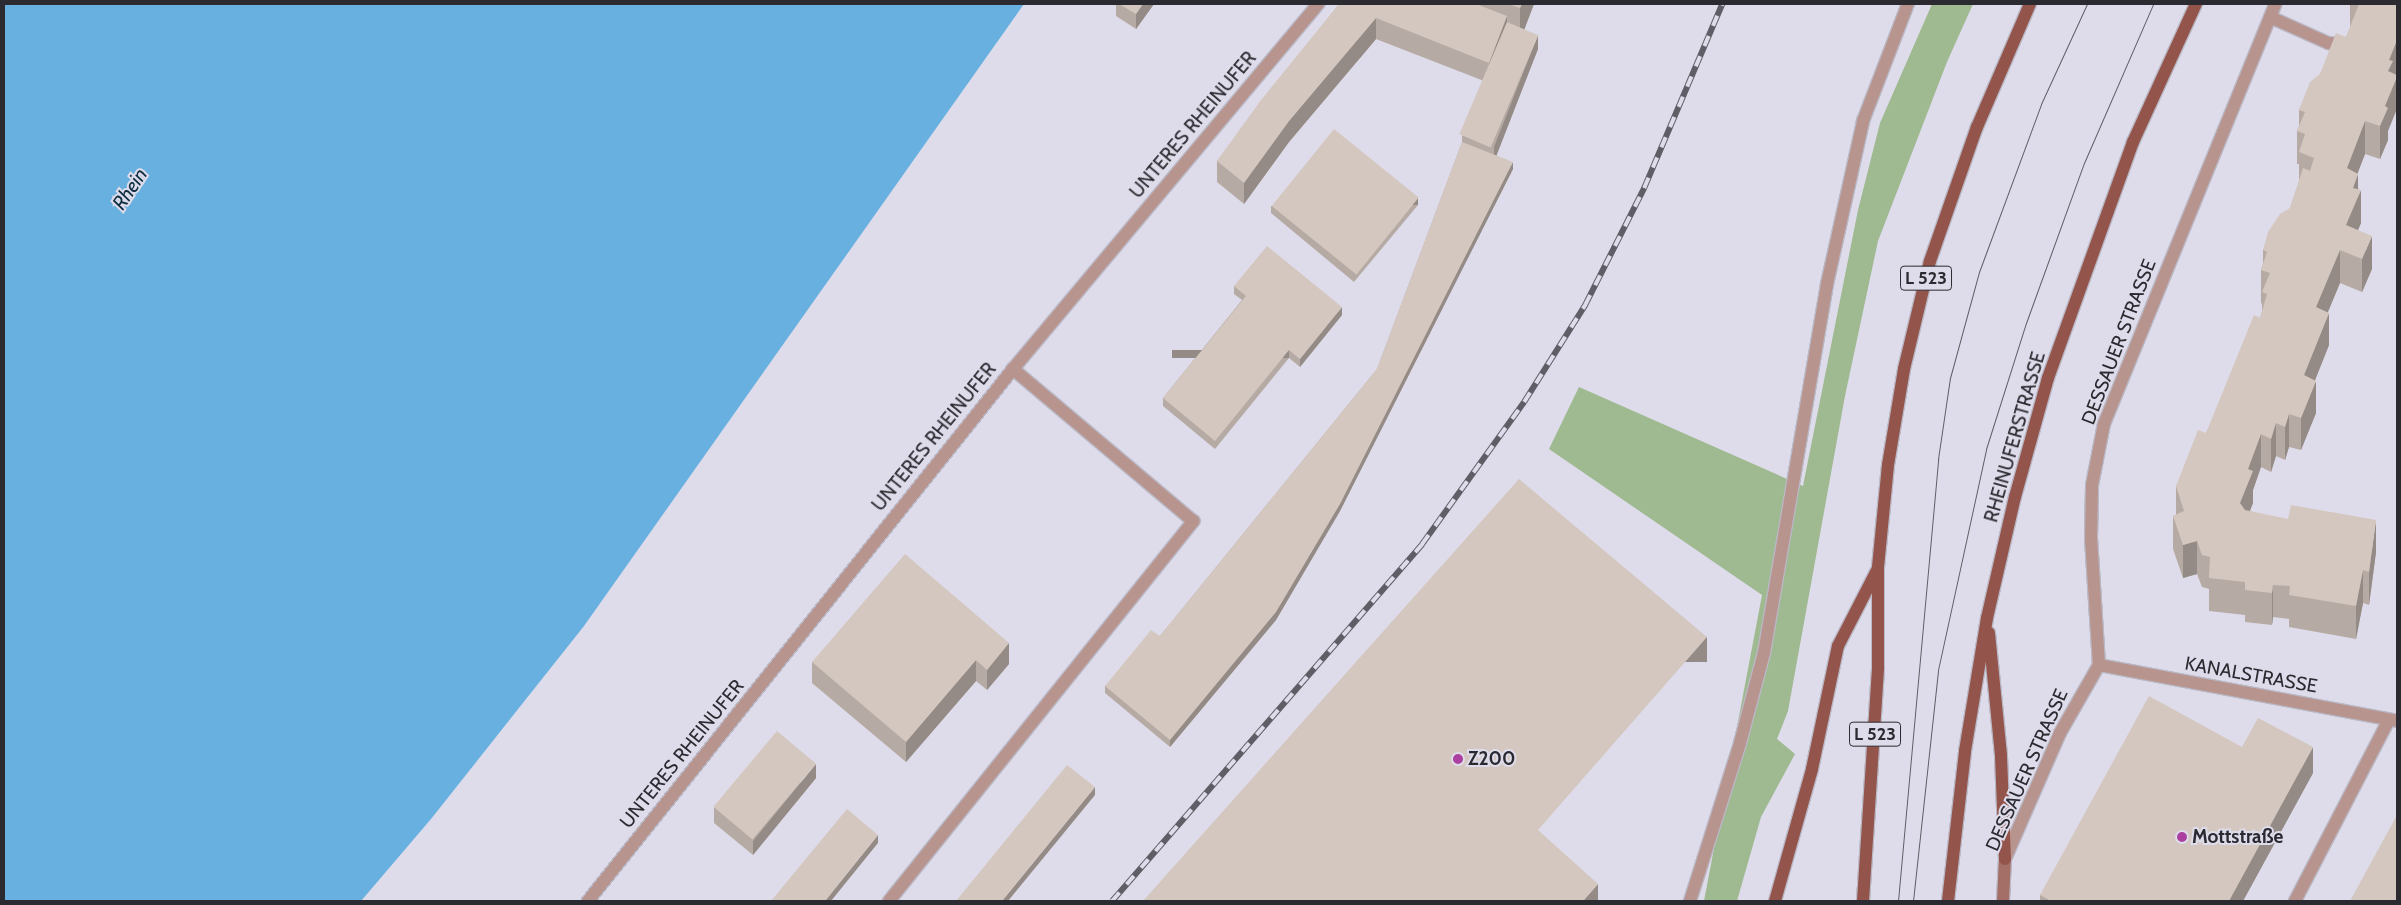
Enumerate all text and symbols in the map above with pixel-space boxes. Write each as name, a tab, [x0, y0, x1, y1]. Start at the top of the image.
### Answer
street label: UNTERES RHEINUFER	[1125, 47, 1261, 203]
water label: Rhein	[107, 164, 153, 214]
street label: DESSAUER STRASSE	[2077, 256, 2161, 428]
road number: L 523	[1900, 262, 1952, 294]
street label: RHEINUFERSTRASSE	[1980, 349, 2050, 525]
street label: UNTERES RHEINUFER	[867, 358, 1001, 516]
street label: KANALSTRASSE	[2183, 652, 2319, 698]
street label: UNTERES RHEINUFER	[615, 675, 749, 833]
street label: DESSAUER STRASSE	[1981, 685, 2073, 855]
road number: L 523	[1849, 719, 1901, 750]
place label: Z200	[1468, 748, 1515, 770]
marker: Z200	[1452, 753, 1464, 765]
place label: Mottstraße	[2192, 826, 2283, 848]
marker: Mottstraße	[2176, 831, 2188, 843]

